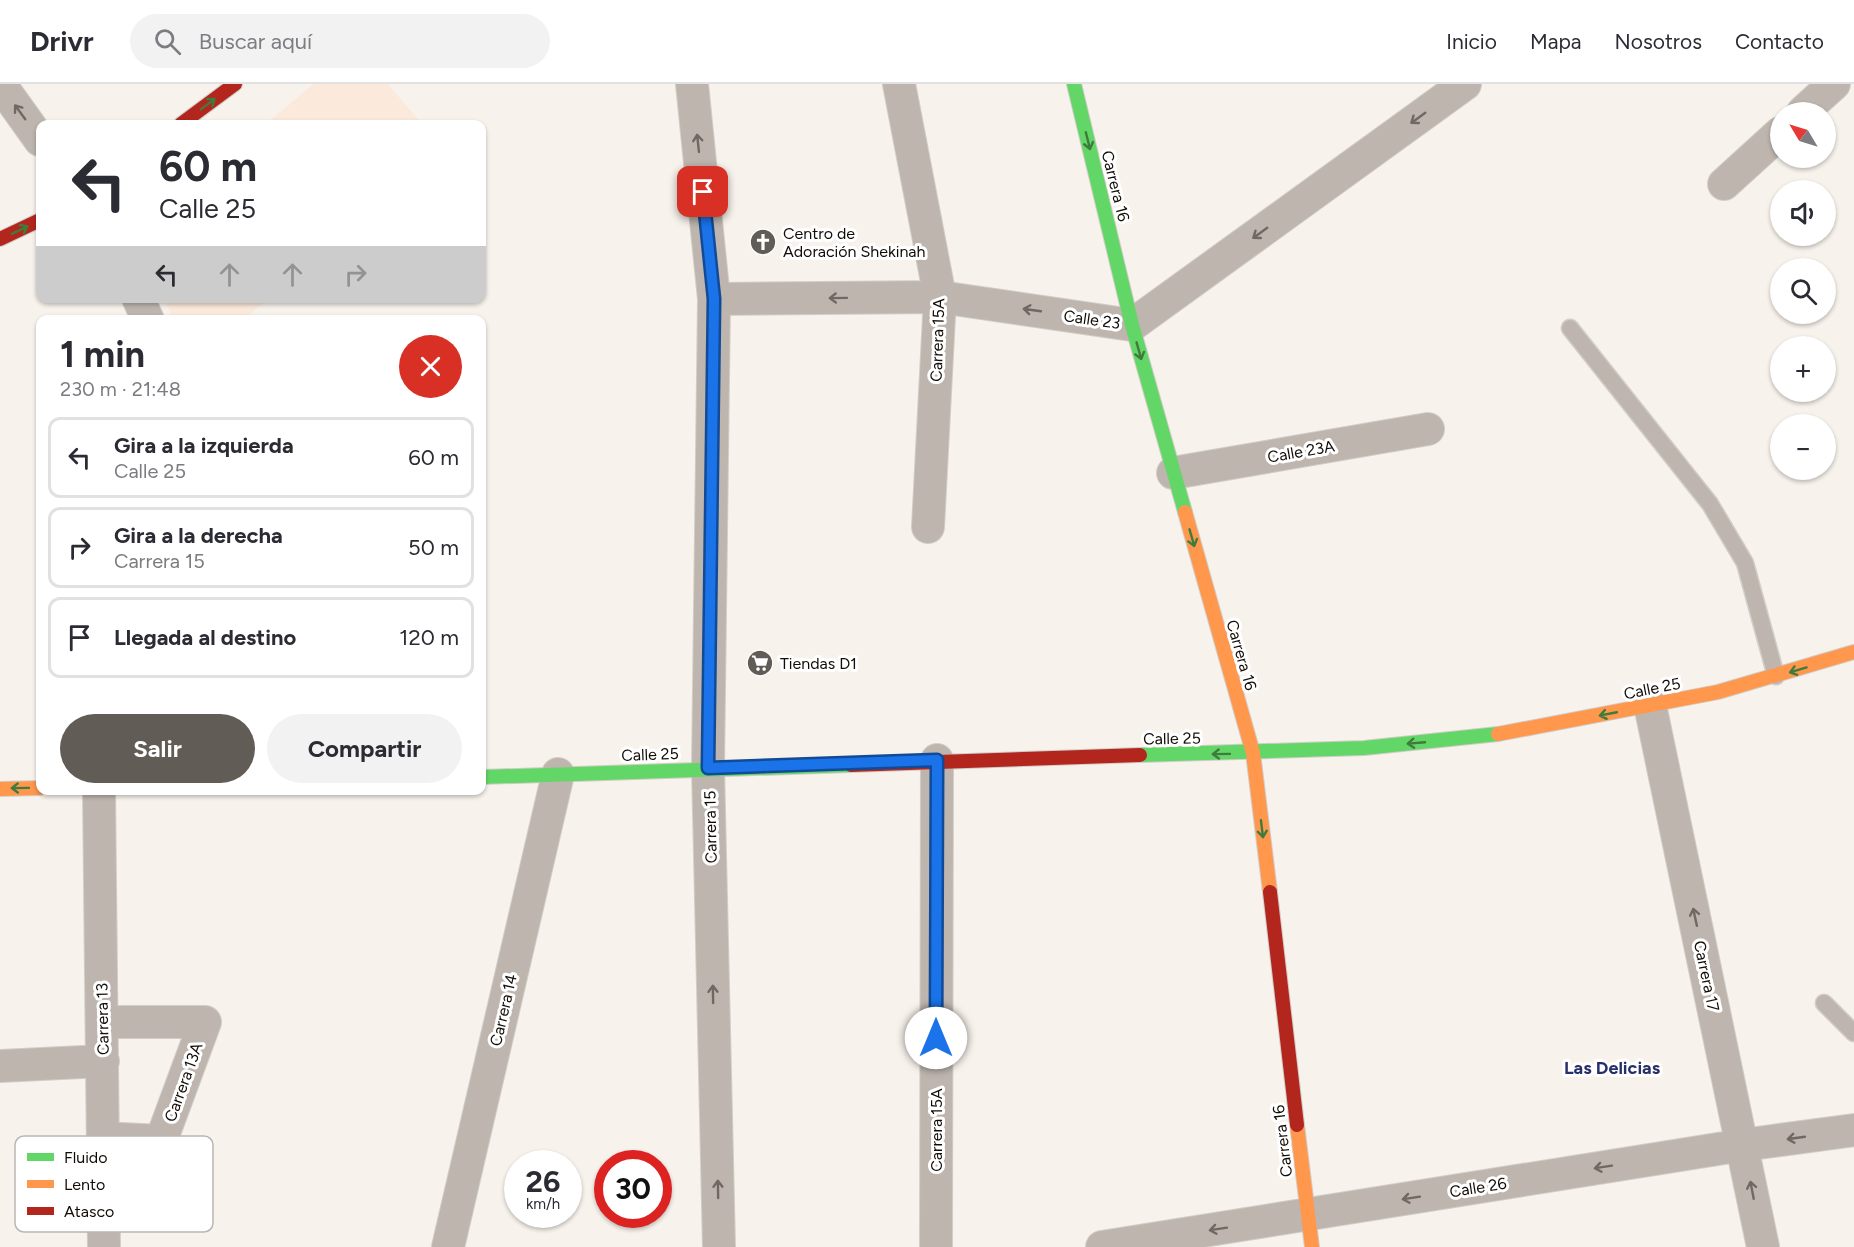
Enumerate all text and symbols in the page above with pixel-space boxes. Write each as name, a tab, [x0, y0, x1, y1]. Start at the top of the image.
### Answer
search box	[130, 14, 550, 68]
text: Drivr	[30, 24, 94, 58]
icon: search	[151, 25, 184, 58]
text: Buscar aquí	[199, 28, 312, 55]
text: Inicio	[1446, 29, 1497, 54]
text: Mapa	[1530, 29, 1582, 54]
text: Nosotros	[1615, 29, 1702, 54]
text: Contacto	[1735, 29, 1824, 54]
one-way arrow	[200, 98, 216, 111]
north arrow	[1770, 102, 1836, 168]
map controls	[1770, 102, 1836, 480]
one-way arrow	[14, 104, 26, 120]
one-way arrow	[1410, 112, 1426, 124]
one-way arrow	[1082, 131, 1094, 150]
one-way arrow	[692, 134, 703, 154]
text: 60 m	[159, 141, 257, 192]
icon: left	[60, 144, 138, 222]
street label: Carrera 16	[1098, 149, 1133, 224]
pin	[677, 166, 728, 217]
icon: arrive	[686, 175, 719, 208]
button: sound	[1770, 180, 1836, 246]
text: Calle 25	[159, 192, 256, 225]
one-way arrow	[11, 223, 29, 235]
place label: Centro de Adoración Shekinah	[783, 224, 926, 261]
one-way arrow	[1252, 226, 1268, 239]
church icon: Centro de Adoración Shekinah	[748, 227, 778, 257]
icon: left	[150, 258, 183, 291]
icon: ahead	[213, 258, 246, 291]
icon: ahead	[276, 258, 309, 291]
icon: right	[339, 258, 372, 291]
button: search	[1770, 258, 1836, 324]
one-way arrow	[829, 292, 849, 304]
street label: Carrera 15A	[927, 298, 948, 382]
one-way arrow	[1023, 305, 1043, 316]
street label: Calle 23	[1062, 306, 1122, 333]
text: 1 min	[60, 333, 145, 376]
button: close	[399, 335, 462, 398]
button: +	[1770, 336, 1836, 402]
one-way arrow	[1134, 341, 1145, 360]
text: 230 m · 21:48	[60, 377, 181, 401]
button: −	[1770, 414, 1836, 480]
text: Gira a la izquierda	[114, 432, 294, 459]
street label: Calle 23A	[1266, 436, 1336, 467]
icon: left	[63, 441, 96, 474]
text: 60 m	[408, 444, 459, 471]
text: Calle 25	[114, 459, 186, 483]
text: Gira a la derecha	[114, 522, 283, 549]
one-way arrow	[1187, 528, 1198, 547]
icon: right	[63, 531, 96, 564]
text: 50 m	[408, 534, 459, 561]
text: Carrera 15	[114, 549, 205, 573]
street label: Carrera 16	[1222, 618, 1261, 693]
icon: arrive	[63, 621, 96, 654]
text: Llegada al destino	[114, 624, 296, 651]
text: 120 m	[399, 624, 459, 651]
supermarket icon: Tiendas D1	[745, 648, 775, 678]
place label: Tiendas D1	[780, 654, 857, 673]
one-way arrow	[1789, 665, 1808, 676]
street label: Calle 25	[1622, 674, 1682, 703]
one-way arrow	[1599, 709, 1619, 720]
button: Salir	[60, 714, 255, 783]
button: Compartir	[267, 714, 462, 783]
street label: Calle 25	[1143, 728, 1201, 749]
one-way arrow	[1406, 738, 1426, 749]
street label: Calle 25	[621, 744, 679, 765]
one-way arrow	[1212, 748, 1232, 759]
one-way arrow	[11, 783, 31, 794]
street label: Carrera 15	[700, 791, 721, 863]
one-way arrow	[1256, 819, 1267, 839]
one-way arrow	[1689, 907, 1700, 927]
street label: Carrera 17	[1690, 939, 1723, 1014]
street label: Carrera 14	[486, 972, 521, 1048]
street label: Carrera 13	[92, 983, 113, 1055]
one-way arrow	[708, 984, 719, 1004]
position arrow	[904, 1006, 968, 1070]
street label: Carrera 13A	[160, 1040, 207, 1124]
district label: Las Delicias	[1564, 1057, 1661, 1079]
street label: Carrera 15A	[927, 1088, 946, 1172]
street label: Carrera 16	[1269, 1104, 1296, 1178]
one-way arrow	[1787, 1132, 1806, 1143]
legend	[15, 1136, 213, 1232]
text: Fluido	[64, 1148, 108, 1167]
speed limit sign: 30	[594, 1150, 672, 1228]
one-way arrow	[1594, 1162, 1614, 1173]
text: 26	[526, 1163, 560, 1200]
street label: Calle 26	[1448, 1174, 1508, 1201]
text: Lento	[64, 1175, 105, 1194]
one-way arrow	[712, 1179, 723, 1199]
one-way arrow	[1746, 1180, 1757, 1200]
one-way arrow	[1401, 1193, 1421, 1204]
text: km/h	[526, 1195, 560, 1213]
text: Atasco	[64, 1202, 114, 1221]
one-way arrow	[1209, 1223, 1229, 1234]

